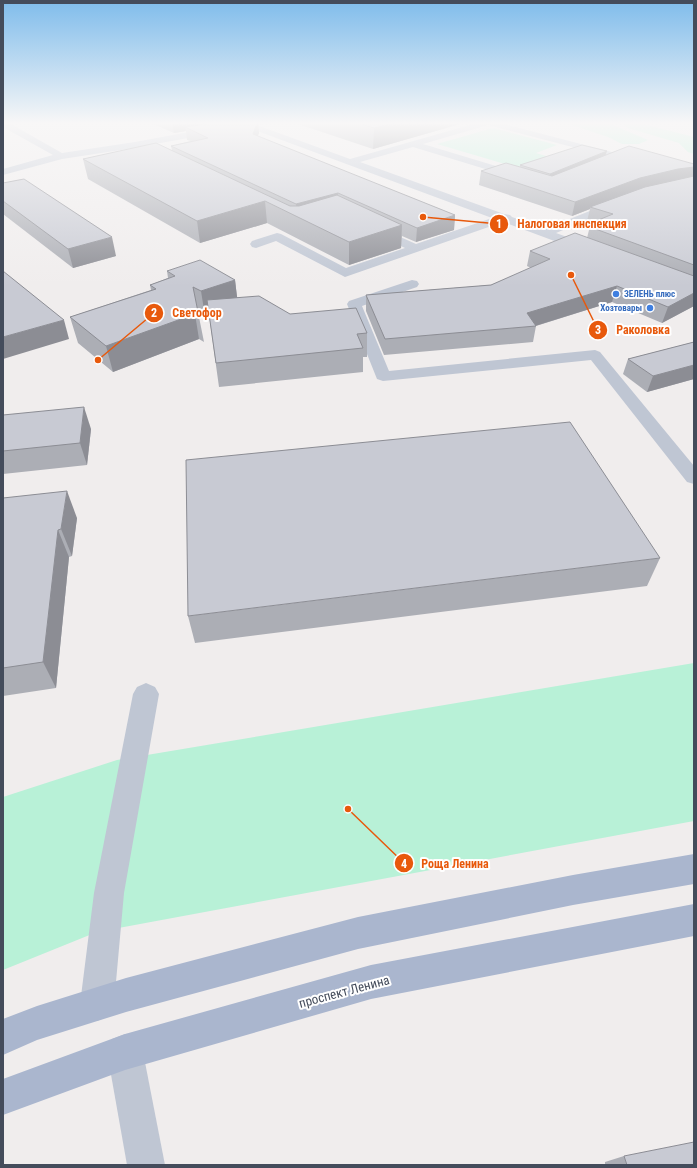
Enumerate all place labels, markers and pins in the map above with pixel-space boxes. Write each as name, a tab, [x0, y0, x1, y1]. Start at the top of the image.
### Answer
callout: Налоговая инспекция	[489, 212, 634, 236]
marker: ЗЕЛЕНЬ плюс	[611, 289, 621, 299]
place label: ЗЕЛЕНЬ плюс	[624, 289, 675, 299]
callout: Светофор	[144, 301, 229, 325]
place label: Хозтовары	[600, 303, 642, 313]
marker: Хозтовары	[645, 303, 655, 313]
callout: Раколовка	[588, 318, 678, 342]
callout: Роща Ленина	[394, 851, 497, 875]

